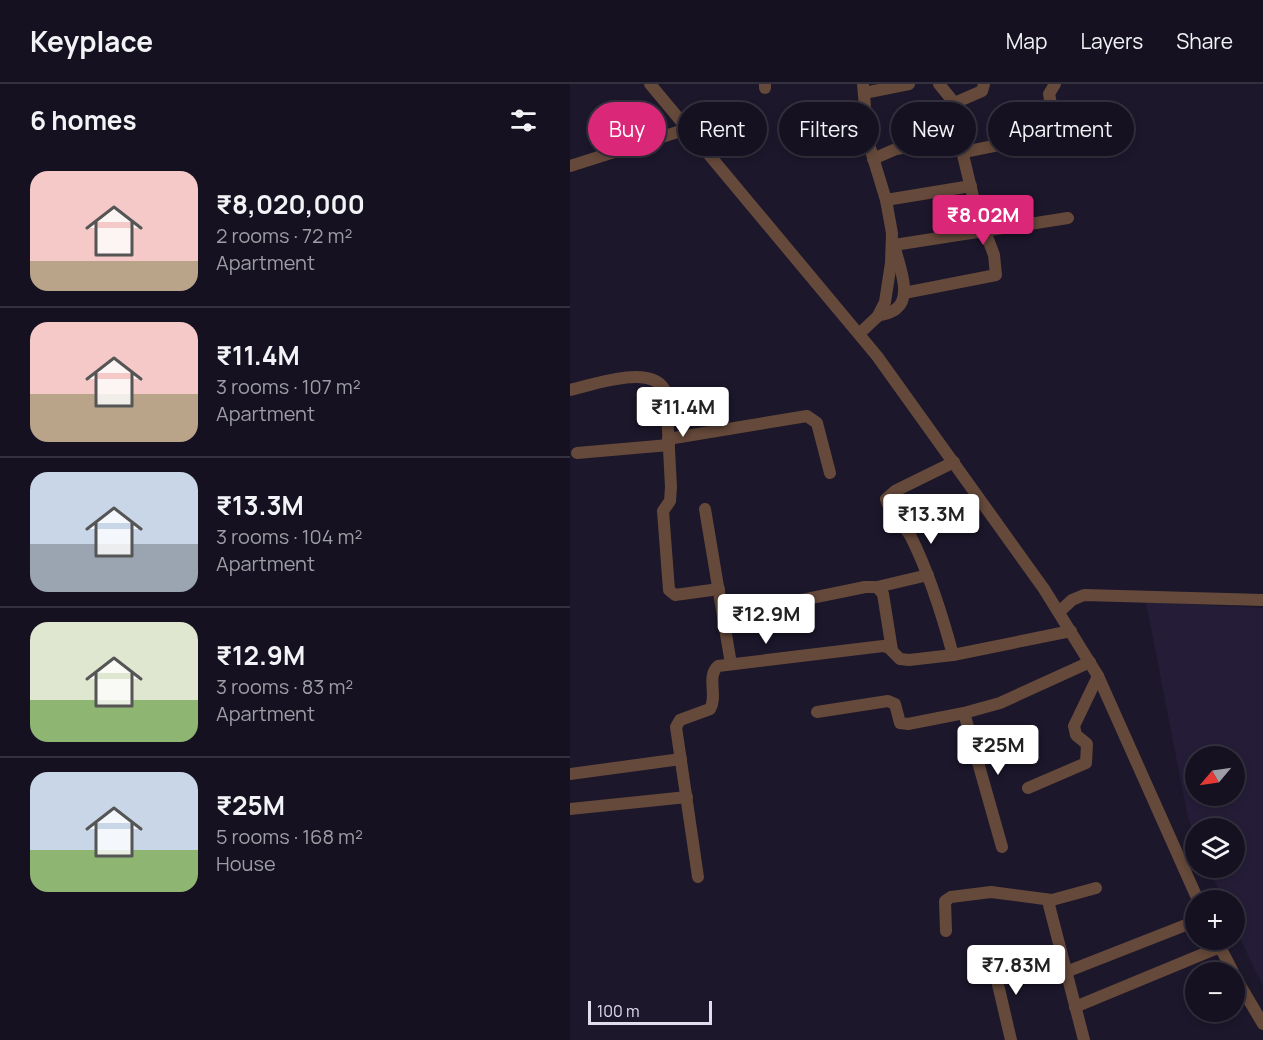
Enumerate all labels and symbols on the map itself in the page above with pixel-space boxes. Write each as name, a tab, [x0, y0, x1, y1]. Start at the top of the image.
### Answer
pin: ₹8.02M	[934, 195, 1032, 246]
pin: ₹11.4M	[634, 387, 732, 438]
pin: ₹13.3M	[882, 494, 980, 545]
pin: ₹12.9M	[717, 594, 815, 645]
pin: ₹25M	[962, 725, 1034, 776]
north arrow	[1185, 746, 1245, 806]
pin: ₹7.83M	[967, 945, 1065, 996]
scale bar	[588, 998, 712, 1026]

